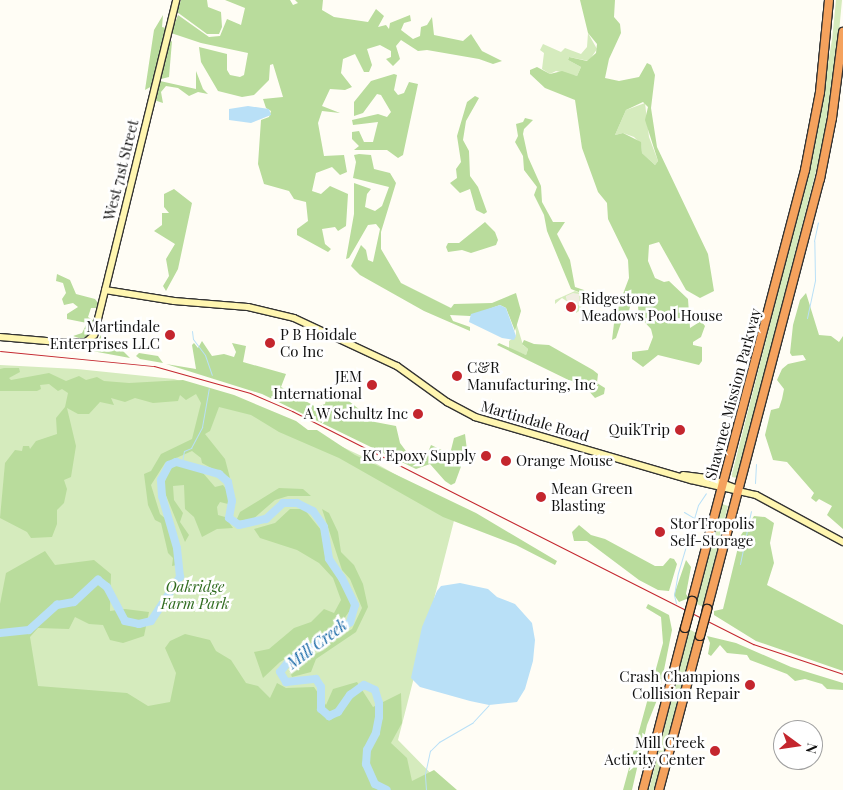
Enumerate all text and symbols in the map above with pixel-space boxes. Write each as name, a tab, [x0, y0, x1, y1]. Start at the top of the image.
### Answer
street label: West 71st Street	[100, 118, 142, 222]
place label: Ridgestone Meadows Pool House	[581, 289, 723, 324]
marker: Ridgestone Meadows Pool House	[565, 301, 577, 313]
street label: Shawnee Mission Parkway	[701, 306, 765, 482]
place label: Martindale Enterprises LLC	[50, 317, 160, 352]
place label: P B Hoidale Co Inc	[280, 325, 357, 360]
marker: Martindale Enterprises LLC	[164, 329, 176, 341]
marker: P B Hoidale Co Inc	[264, 337, 276, 349]
place label: C&R Manufacturing, Inc	[467, 358, 596, 393]
place label: JEM International	[273, 367, 362, 402]
marker: C&R Manufacturing, Inc	[451, 370, 463, 382]
marker: JEM International	[366, 379, 378, 391]
street label: Martindale Road	[479, 397, 591, 445]
place label: A W Schultz Inc	[303, 405, 408, 423]
marker: A W Schultz Inc	[412, 408, 424, 420]
place label: QuikTrip	[608, 421, 670, 439]
marker: QuikTrip	[674, 424, 686, 436]
place label: KC Epoxy Supply	[362, 447, 476, 465]
marker: KC Epoxy Supply	[480, 450, 492, 462]
place label: Orange Mouse	[516, 452, 613, 470]
marker: Orange Mouse	[500, 455, 512, 467]
place label: Mean Green Blasting	[551, 479, 633, 514]
marker: Mean Green Blasting	[535, 491, 547, 503]
place label: StorTropolis Self-Storage	[670, 514, 754, 549]
marker: StorTropolis Self-Storage	[654, 526, 666, 538]
park label: Oakridge Farm Park	[161, 577, 229, 612]
water label: Mill Creek	[283, 615, 351, 673]
place label: Crash Champions Collision Repair	[619, 667, 740, 702]
marker: Crash Champions Collision Repair	[744, 679, 756, 691]
north arrow	[773, 720, 823, 770]
place label: Mill Creek Activity Center	[604, 733, 705, 768]
text: N	[802, 741, 823, 756]
marker: Mill Creek Activity Center	[709, 745, 721, 757]

